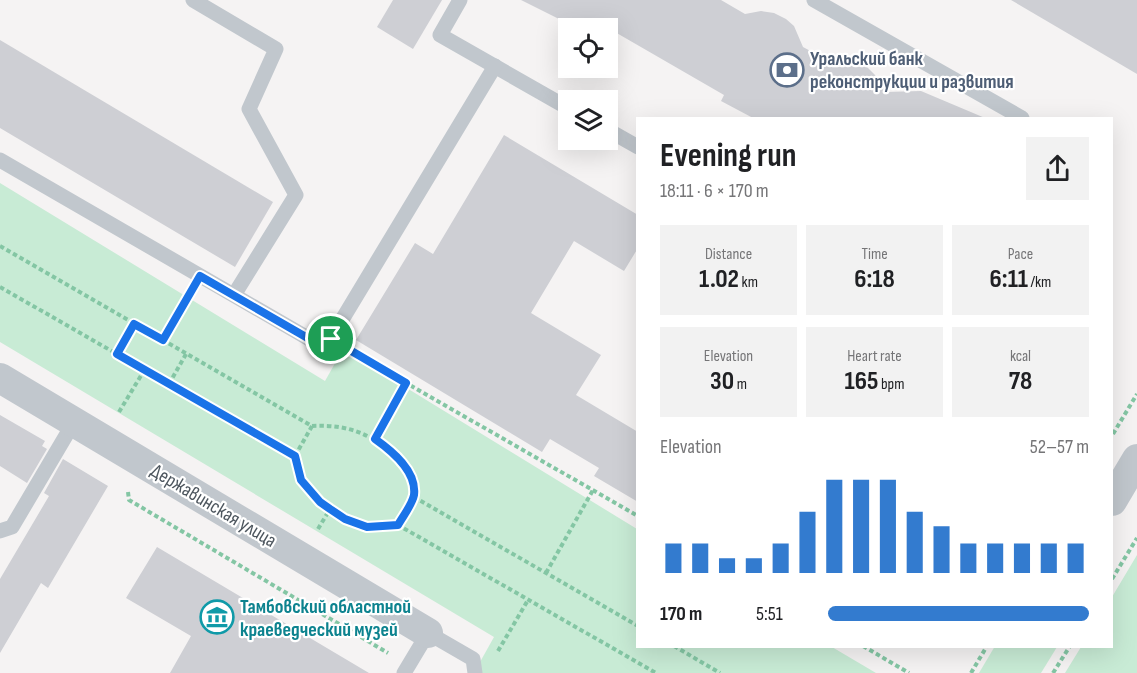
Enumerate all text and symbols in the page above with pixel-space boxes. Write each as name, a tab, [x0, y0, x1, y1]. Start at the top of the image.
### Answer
map controls	[558, 18, 618, 150]
button: locate	[558, 18, 618, 78]
place label: Уральский банк реконструкции и развития	[810, 47, 1014, 94]
bank icon: Уральский банк реконструкции и развития	[769, 52, 805, 88]
button: layers	[558, 90, 618, 150]
text: Evening run	[660, 136, 796, 176]
button: share	[1026, 137, 1089, 200]
text: 18:11 · 6 × 170 m	[660, 179, 769, 203]
text: Distance	[705, 245, 752, 264]
text: Time	[861, 245, 888, 264]
text: Pace	[1008, 245, 1033, 264]
text: 1.02	[699, 264, 739, 295]
text: 6:18	[854, 264, 895, 295]
text: 6:11	[990, 264, 1028, 295]
text: km	[739, 273, 758, 292]
text: /km	[1028, 273, 1051, 292]
pin	[305, 313, 356, 364]
icon: arrive	[314, 322, 347, 355]
text: Elevation	[704, 347, 753, 366]
text: Heart rate	[847, 347, 902, 366]
text: kcal	[1010, 347, 1031, 366]
text: 30	[710, 366, 734, 397]
text: 165	[845, 366, 878, 397]
text: 78	[1009, 366, 1032, 397]
text: m	[734, 375, 747, 394]
text: bpm	[878, 375, 904, 394]
text: Elevation	[660, 435, 722, 459]
text: 52–57 m	[1030, 435, 1089, 459]
street label: Державинская улица	[146, 459, 281, 553]
place label: Тамбовский областной краеведческий музей	[240, 595, 411, 642]
museum icon: Тамбовский областной краеведческий музей	[199, 599, 235, 635]
text: 170 m	[660, 602, 702, 626]
text: 5:51	[756, 602, 783, 626]

